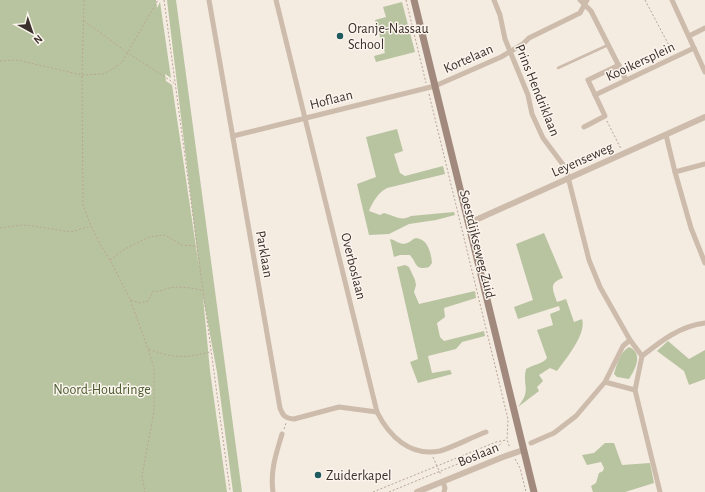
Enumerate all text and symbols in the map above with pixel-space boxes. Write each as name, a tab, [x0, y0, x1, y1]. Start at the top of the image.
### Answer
north arrow	[12, 12, 52, 52]
place label: Oranje-Nassau School	[348, 22, 429, 52]
marker: Oranje-Nassau School	[335, 31, 345, 41]
text: N	[32, 33, 45, 46]
street label: Kooikersplein	[604, 40, 677, 84]
street label: Kortelaan	[441, 42, 495, 76]
street label: Prins Hendriklaan	[512, 42, 562, 138]
street label: Hoflaan	[308, 88, 354, 112]
street label: Leyenseweg	[550, 140, 615, 180]
street label: Soestdijkseweg Zuid	[457, 189, 497, 300]
street label: Parklaan	[253, 229, 275, 279]
street label: Overboslaan	[338, 231, 368, 301]
park label: Noord-Houdringe	[53, 383, 151, 397]
street label: Boslaan	[456, 440, 501, 469]
place label: Zuiderkapel	[326, 469, 392, 483]
marker: Zuiderkapel	[313, 470, 323, 480]

